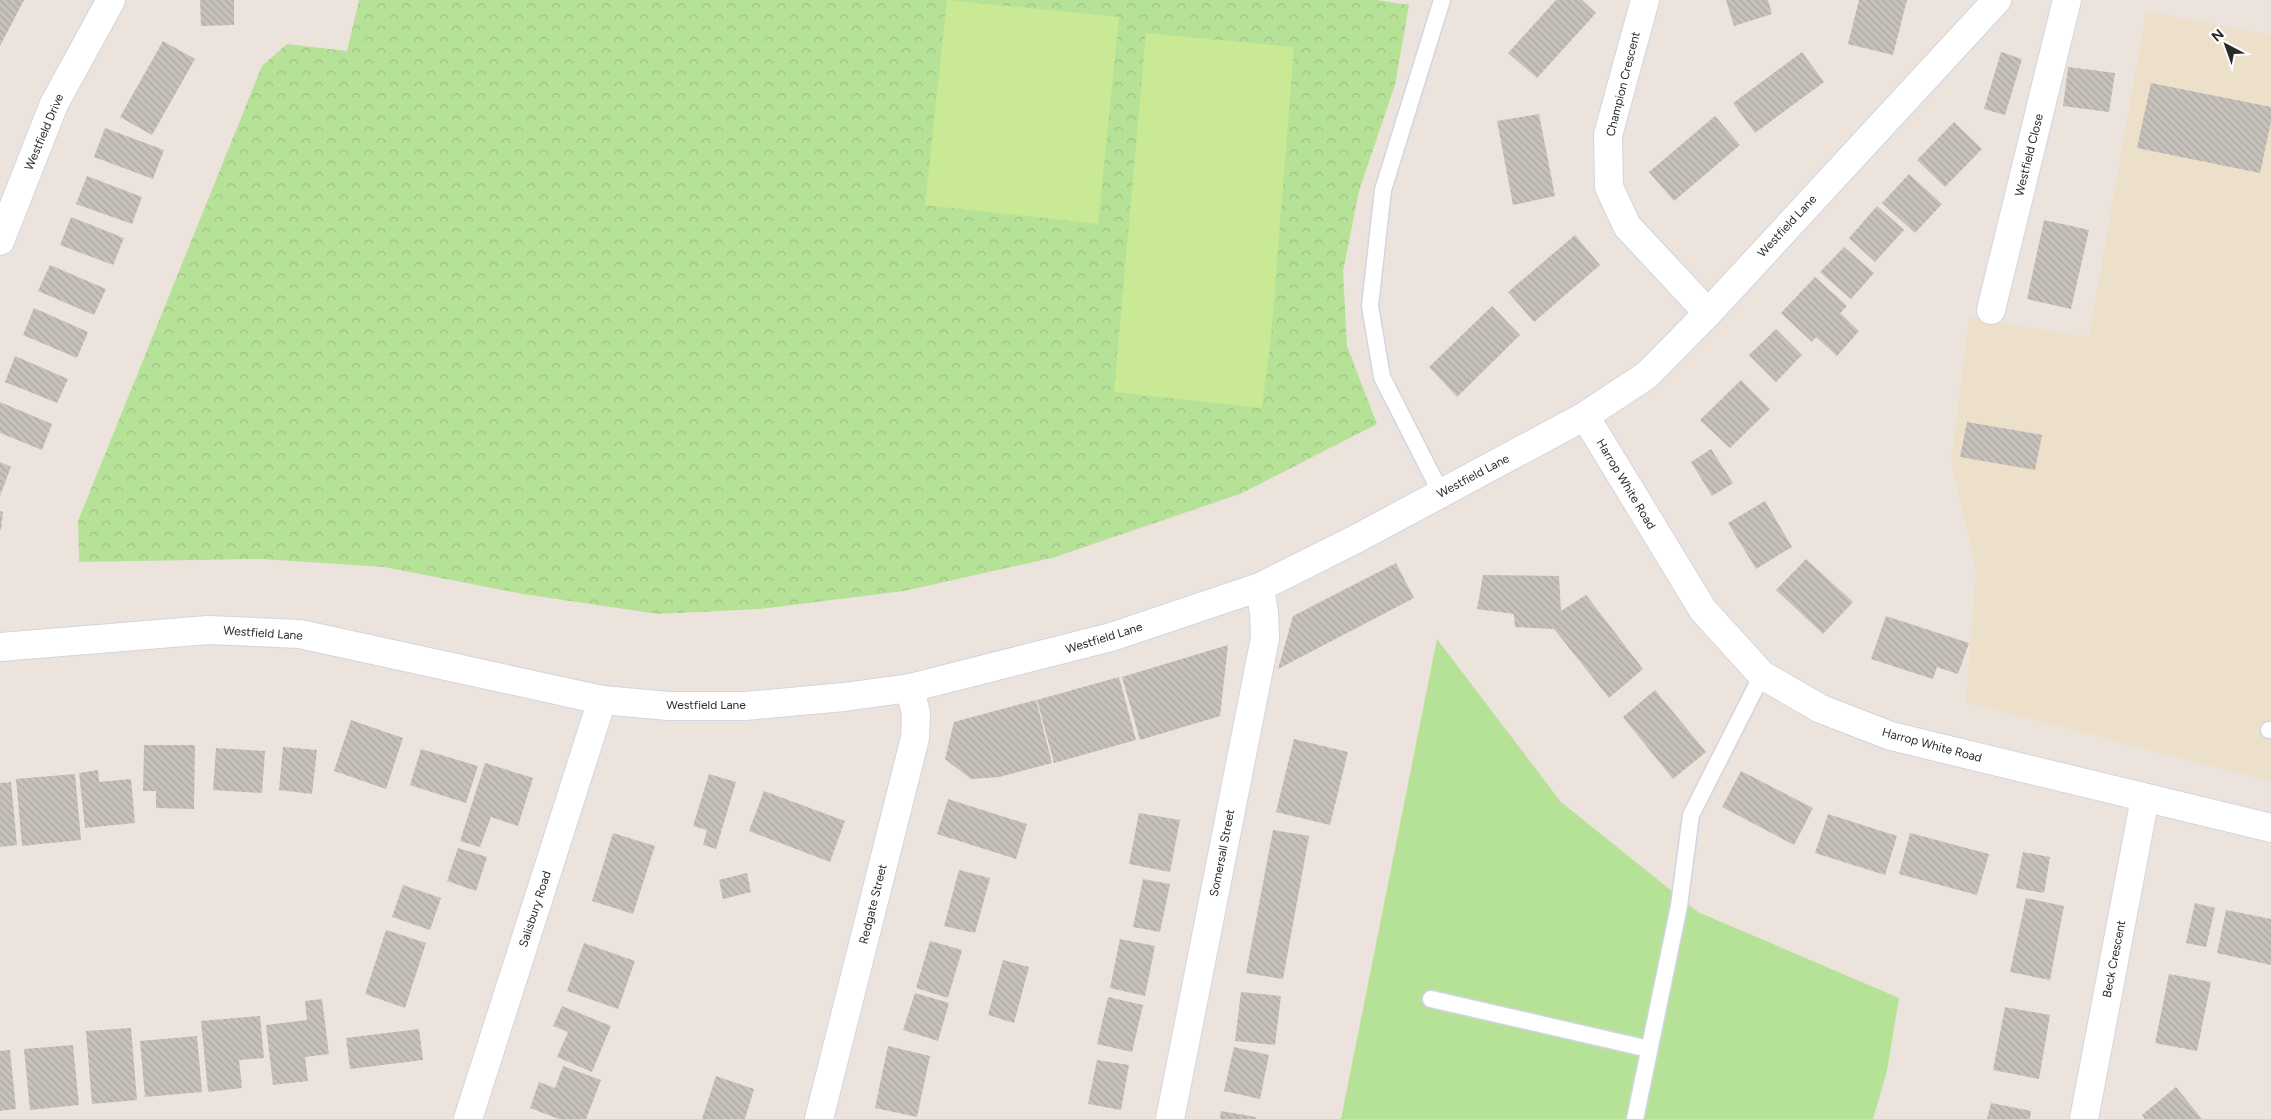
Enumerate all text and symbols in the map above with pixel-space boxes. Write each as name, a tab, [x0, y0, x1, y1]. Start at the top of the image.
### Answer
north arrow	[2201, 20, 2251, 70]
text: N	[2208, 26, 2227, 46]
street label: Champion Crescent	[1603, 30, 1643, 138]
street label: Westfield Drive	[22, 91, 67, 172]
street label: Westfield Close	[2012, 112, 2046, 198]
street label: Westfield Lane	[1755, 192, 1820, 260]
street label: Harrop White Road	[1593, 436, 1659, 532]
street label: Westfield Lane	[1435, 451, 1512, 501]
street label: Westfield Lane	[1064, 620, 1145, 656]
street label: Westfield Lane	[223, 623, 304, 643]
street label: Westfield Lane	[666, 698, 746, 712]
street label: Harrop White Road	[1880, 725, 1984, 765]
street label: Somersall Street	[1207, 808, 1237, 898]
street label: Redgate Street	[856, 862, 890, 945]
street label: Salisbury Road	[516, 869, 554, 949]
street label: Beck Crescent	[2100, 919, 2128, 999]

